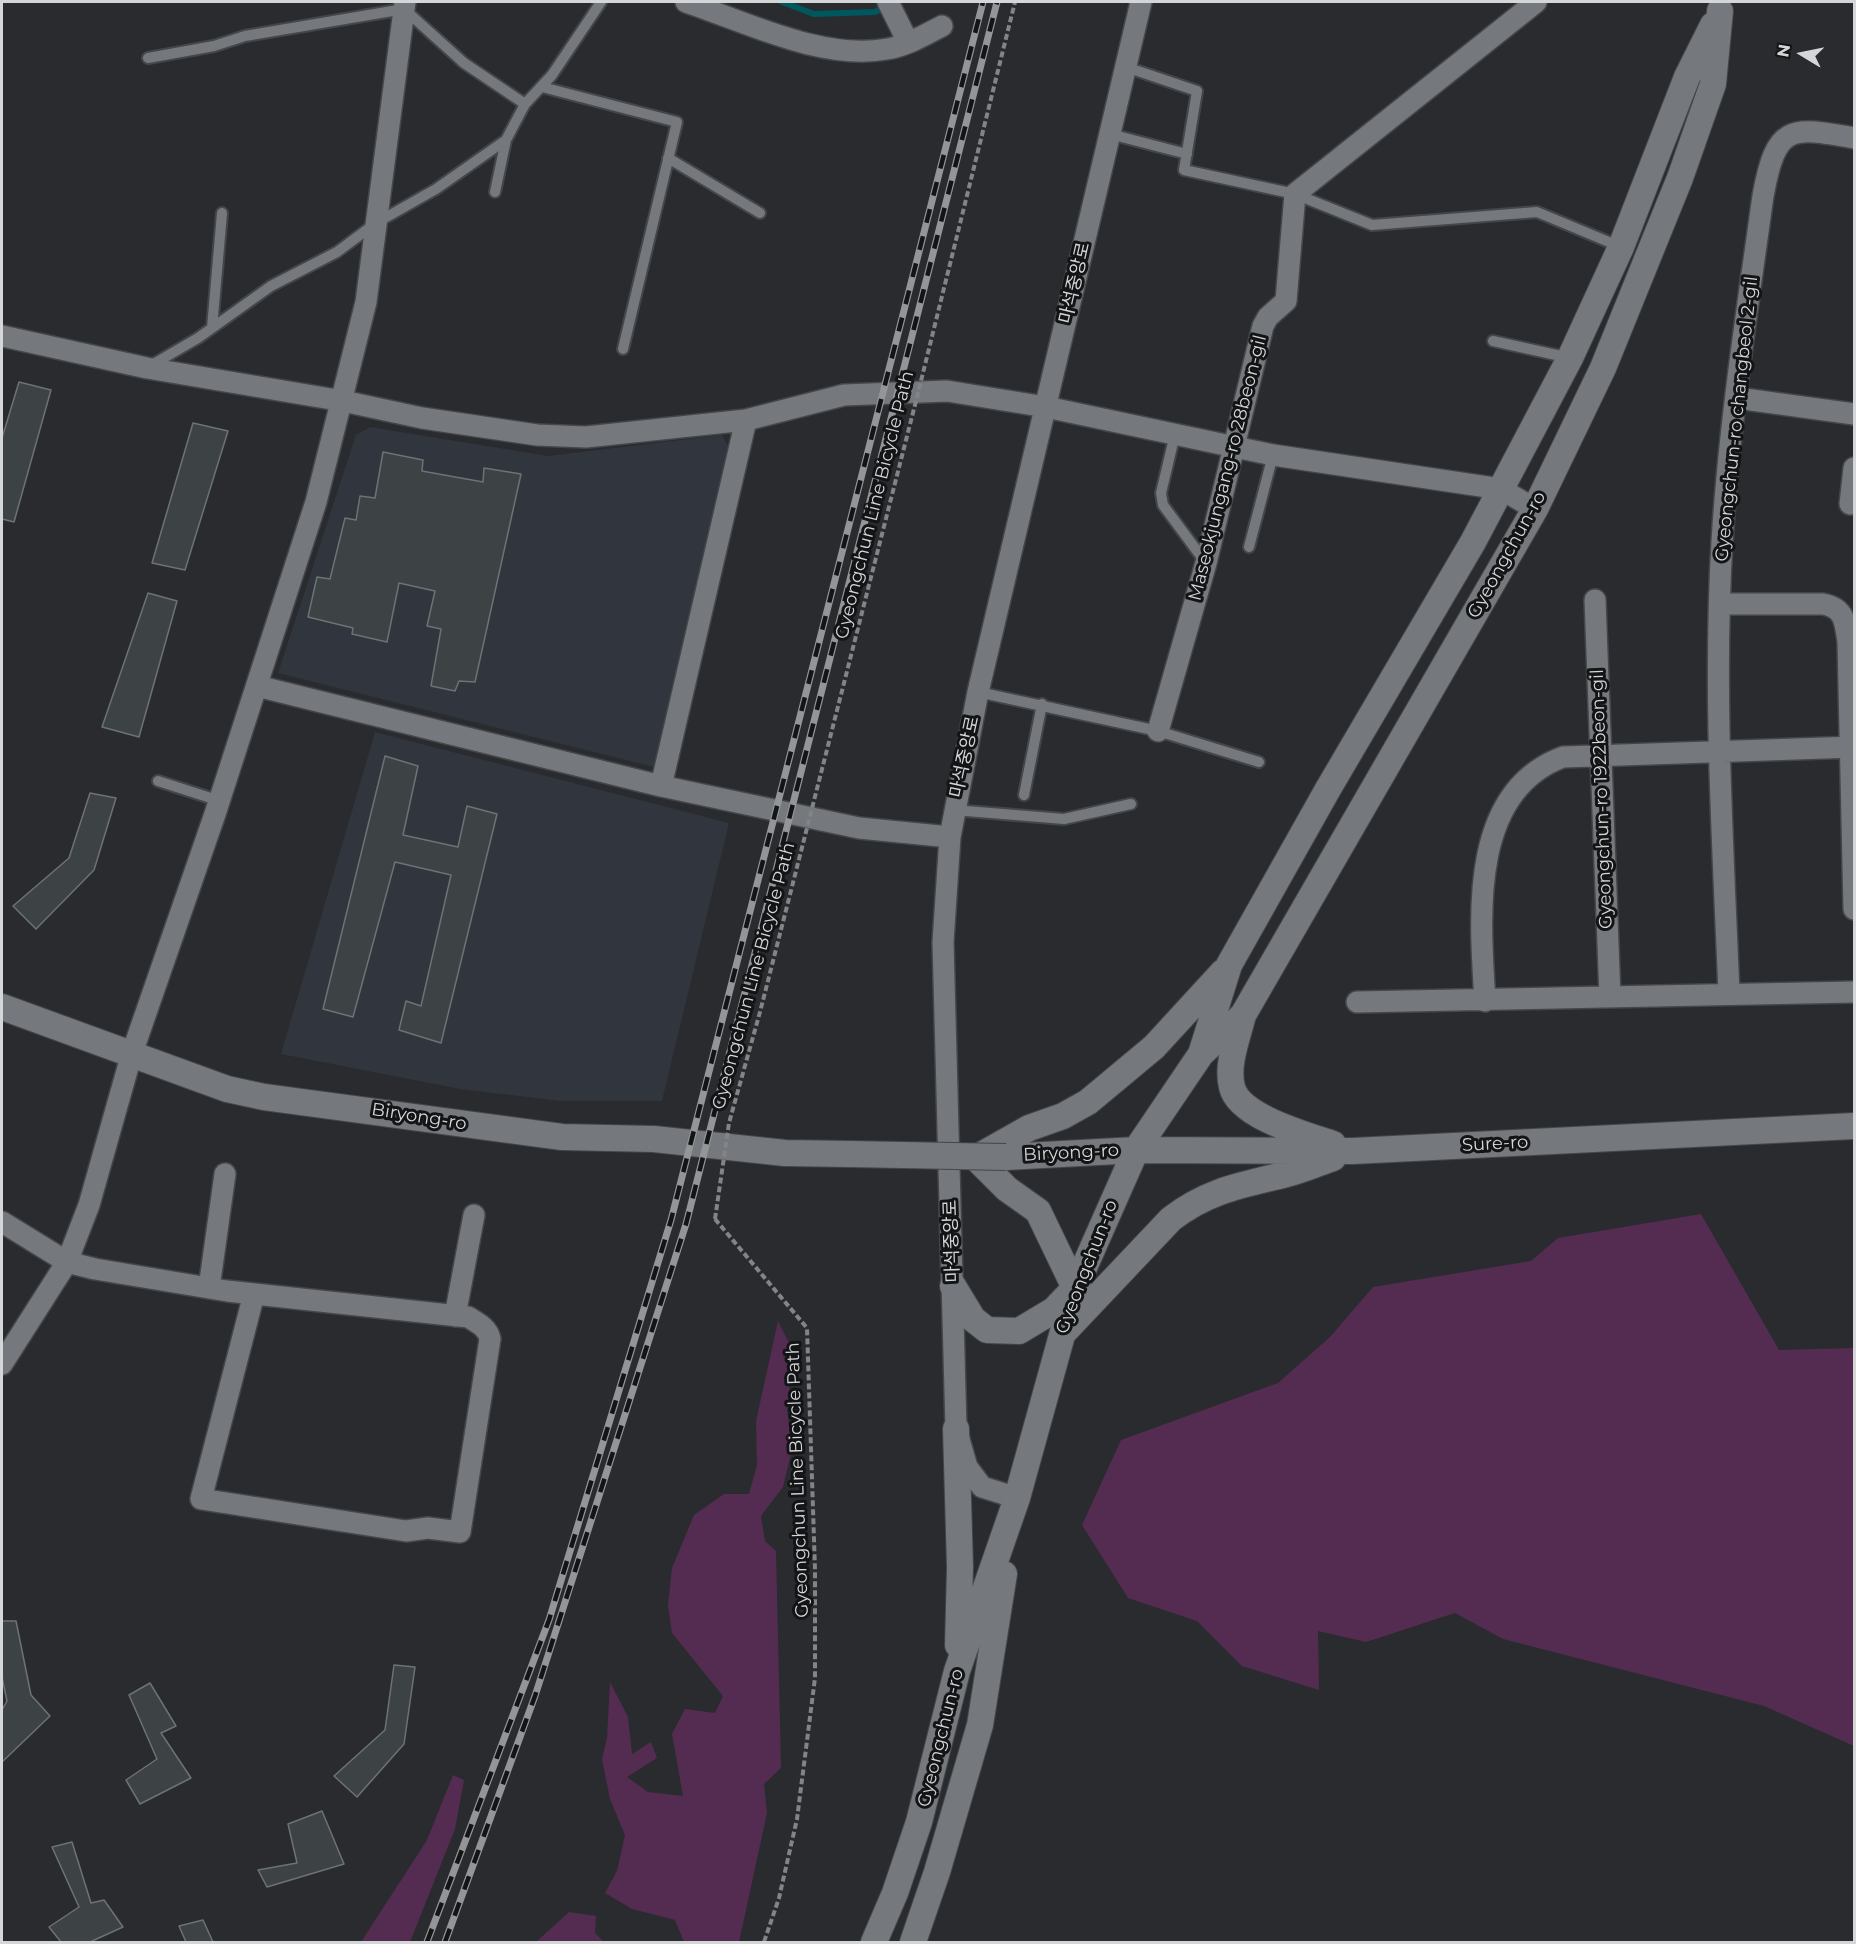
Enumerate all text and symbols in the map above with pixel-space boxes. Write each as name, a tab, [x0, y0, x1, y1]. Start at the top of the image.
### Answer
north arrow	[1772, 24, 1832, 84]
text: N	[1773, 43, 1794, 59]
street label: 마석중앙로	[1055, 240, 1095, 326]
street label: Gyeongchun-ro changbeol 2-gil	[1711, 275, 1763, 563]
street label: Maseokjungang-ro 28beon-gil	[1185, 333, 1271, 603]
street label: Gyeongchun Line Bicycle Path	[831, 369, 919, 641]
street label: Gyeongchun-ro	[1463, 488, 1551, 622]
street label: Gyeongchun-ro 1922beon-gil	[1587, 669, 1617, 929]
street label: 마석중앙로	[946, 714, 984, 800]
street label: Gyeongchun Line Bicycle Path	[708, 840, 800, 1112]
street label: Biryong-ro	[370, 1099, 468, 1135]
street label: Sure-ro	[1461, 1131, 1529, 1157]
street label: Biryong-ro	[1023, 1140, 1119, 1166]
street label: Gyeongchun-ro	[1052, 1197, 1122, 1337]
street label: 마석중앙로	[940, 1199, 964, 1283]
street label: Gyeongchun Line Bicycle Path	[782, 1342, 814, 1618]
street label: Gyeongchun-ro	[913, 1667, 969, 1809]

